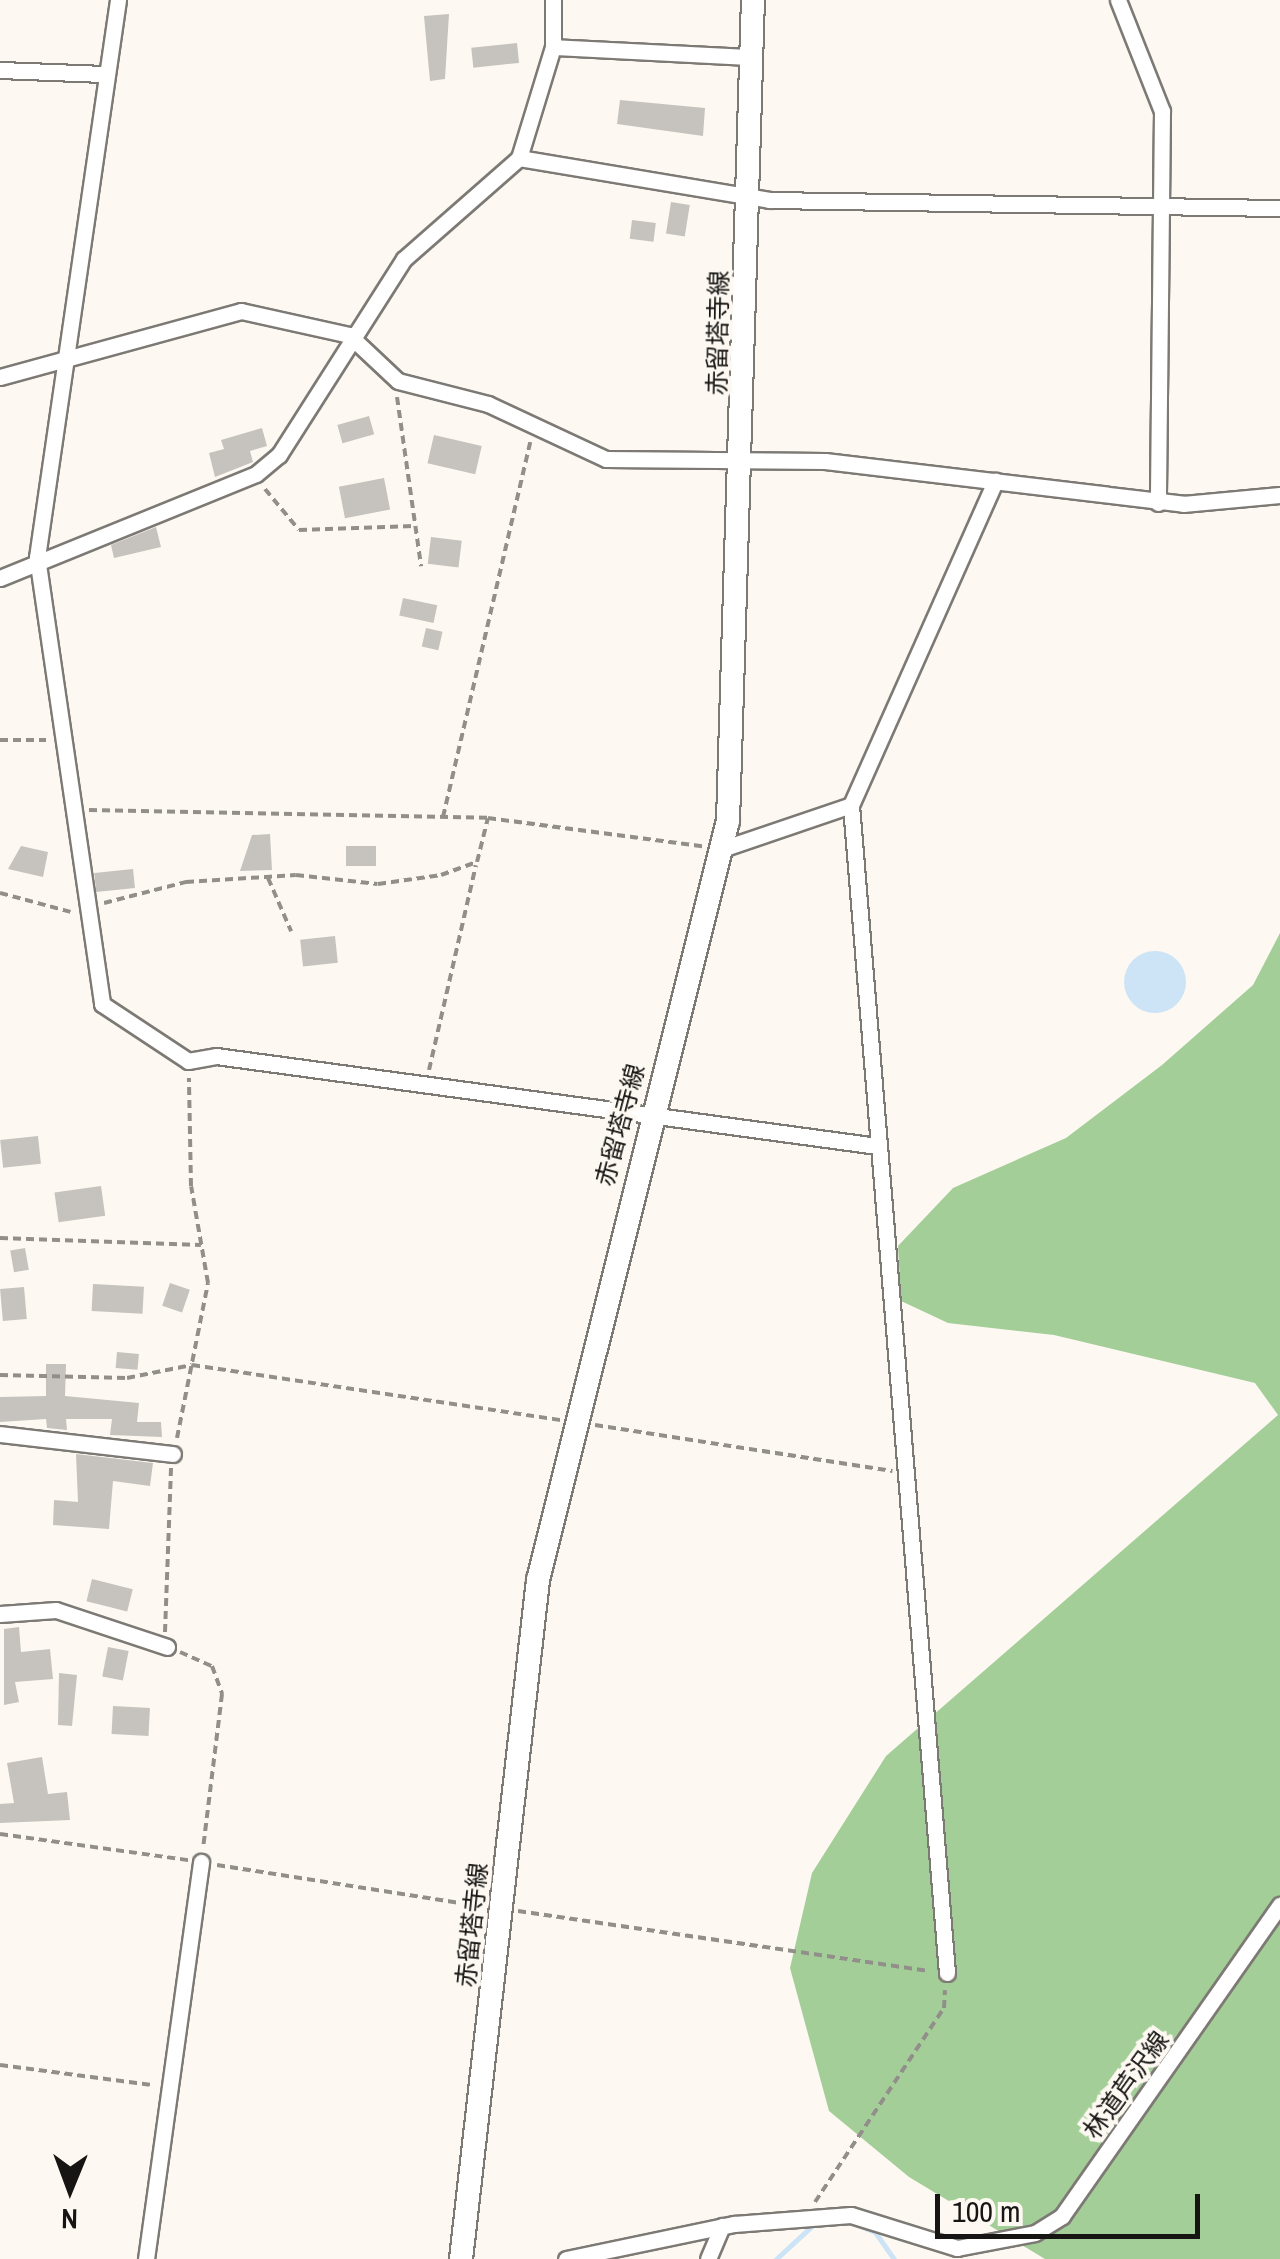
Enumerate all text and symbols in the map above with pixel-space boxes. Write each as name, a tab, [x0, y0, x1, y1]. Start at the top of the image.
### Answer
street label: 赤留塔寺線	[702, 270, 734, 396]
street label: 赤留塔寺線	[589, 1061, 651, 1189]
street label: 赤留塔寺線	[451, 1861, 493, 1989]
street label: 林道芦沢線	[1077, 2026, 1175, 2144]
north arrow	[20, 2139, 120, 2239]
scale bar	[940, 2174, 1205, 2236]
text: 100 m	[952, 2191, 1020, 2231]
text: N	[61, 2200, 78, 2238]

